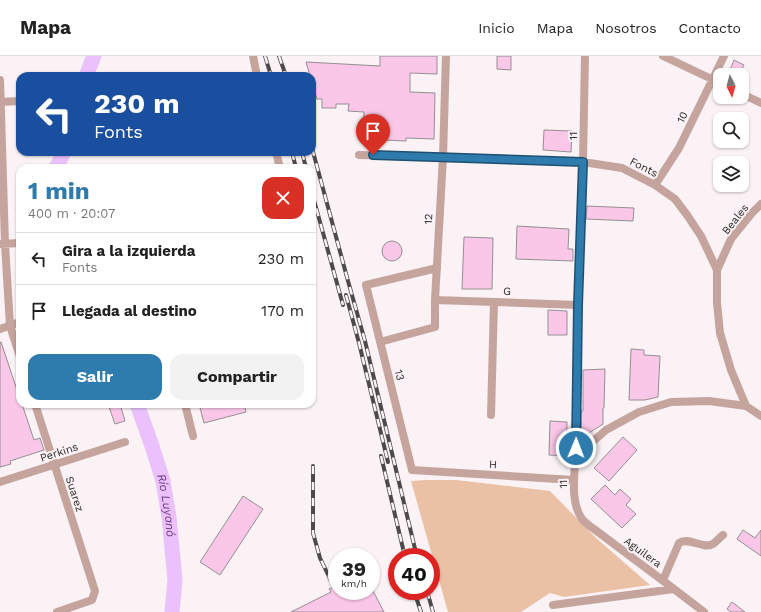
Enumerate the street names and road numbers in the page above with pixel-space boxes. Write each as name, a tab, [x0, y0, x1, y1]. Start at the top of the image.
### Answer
street label: 10	[674, 109, 691, 125]
street label: 11	[567, 132, 580, 140]
street label: Fonts	[628, 155, 660, 180]
street label: Beales	[719, 201, 751, 237]
street label: 12	[422, 213, 435, 225]
street label: G	[503, 285, 511, 298]
street label: 13	[392, 368, 407, 382]
street label: Perkins	[38, 440, 80, 465]
street label: H	[488, 458, 497, 471]
street label: Suarez	[63, 475, 86, 514]
street label: 11	[557, 480, 570, 488]
street label: Aguilera	[621, 534, 664, 570]

